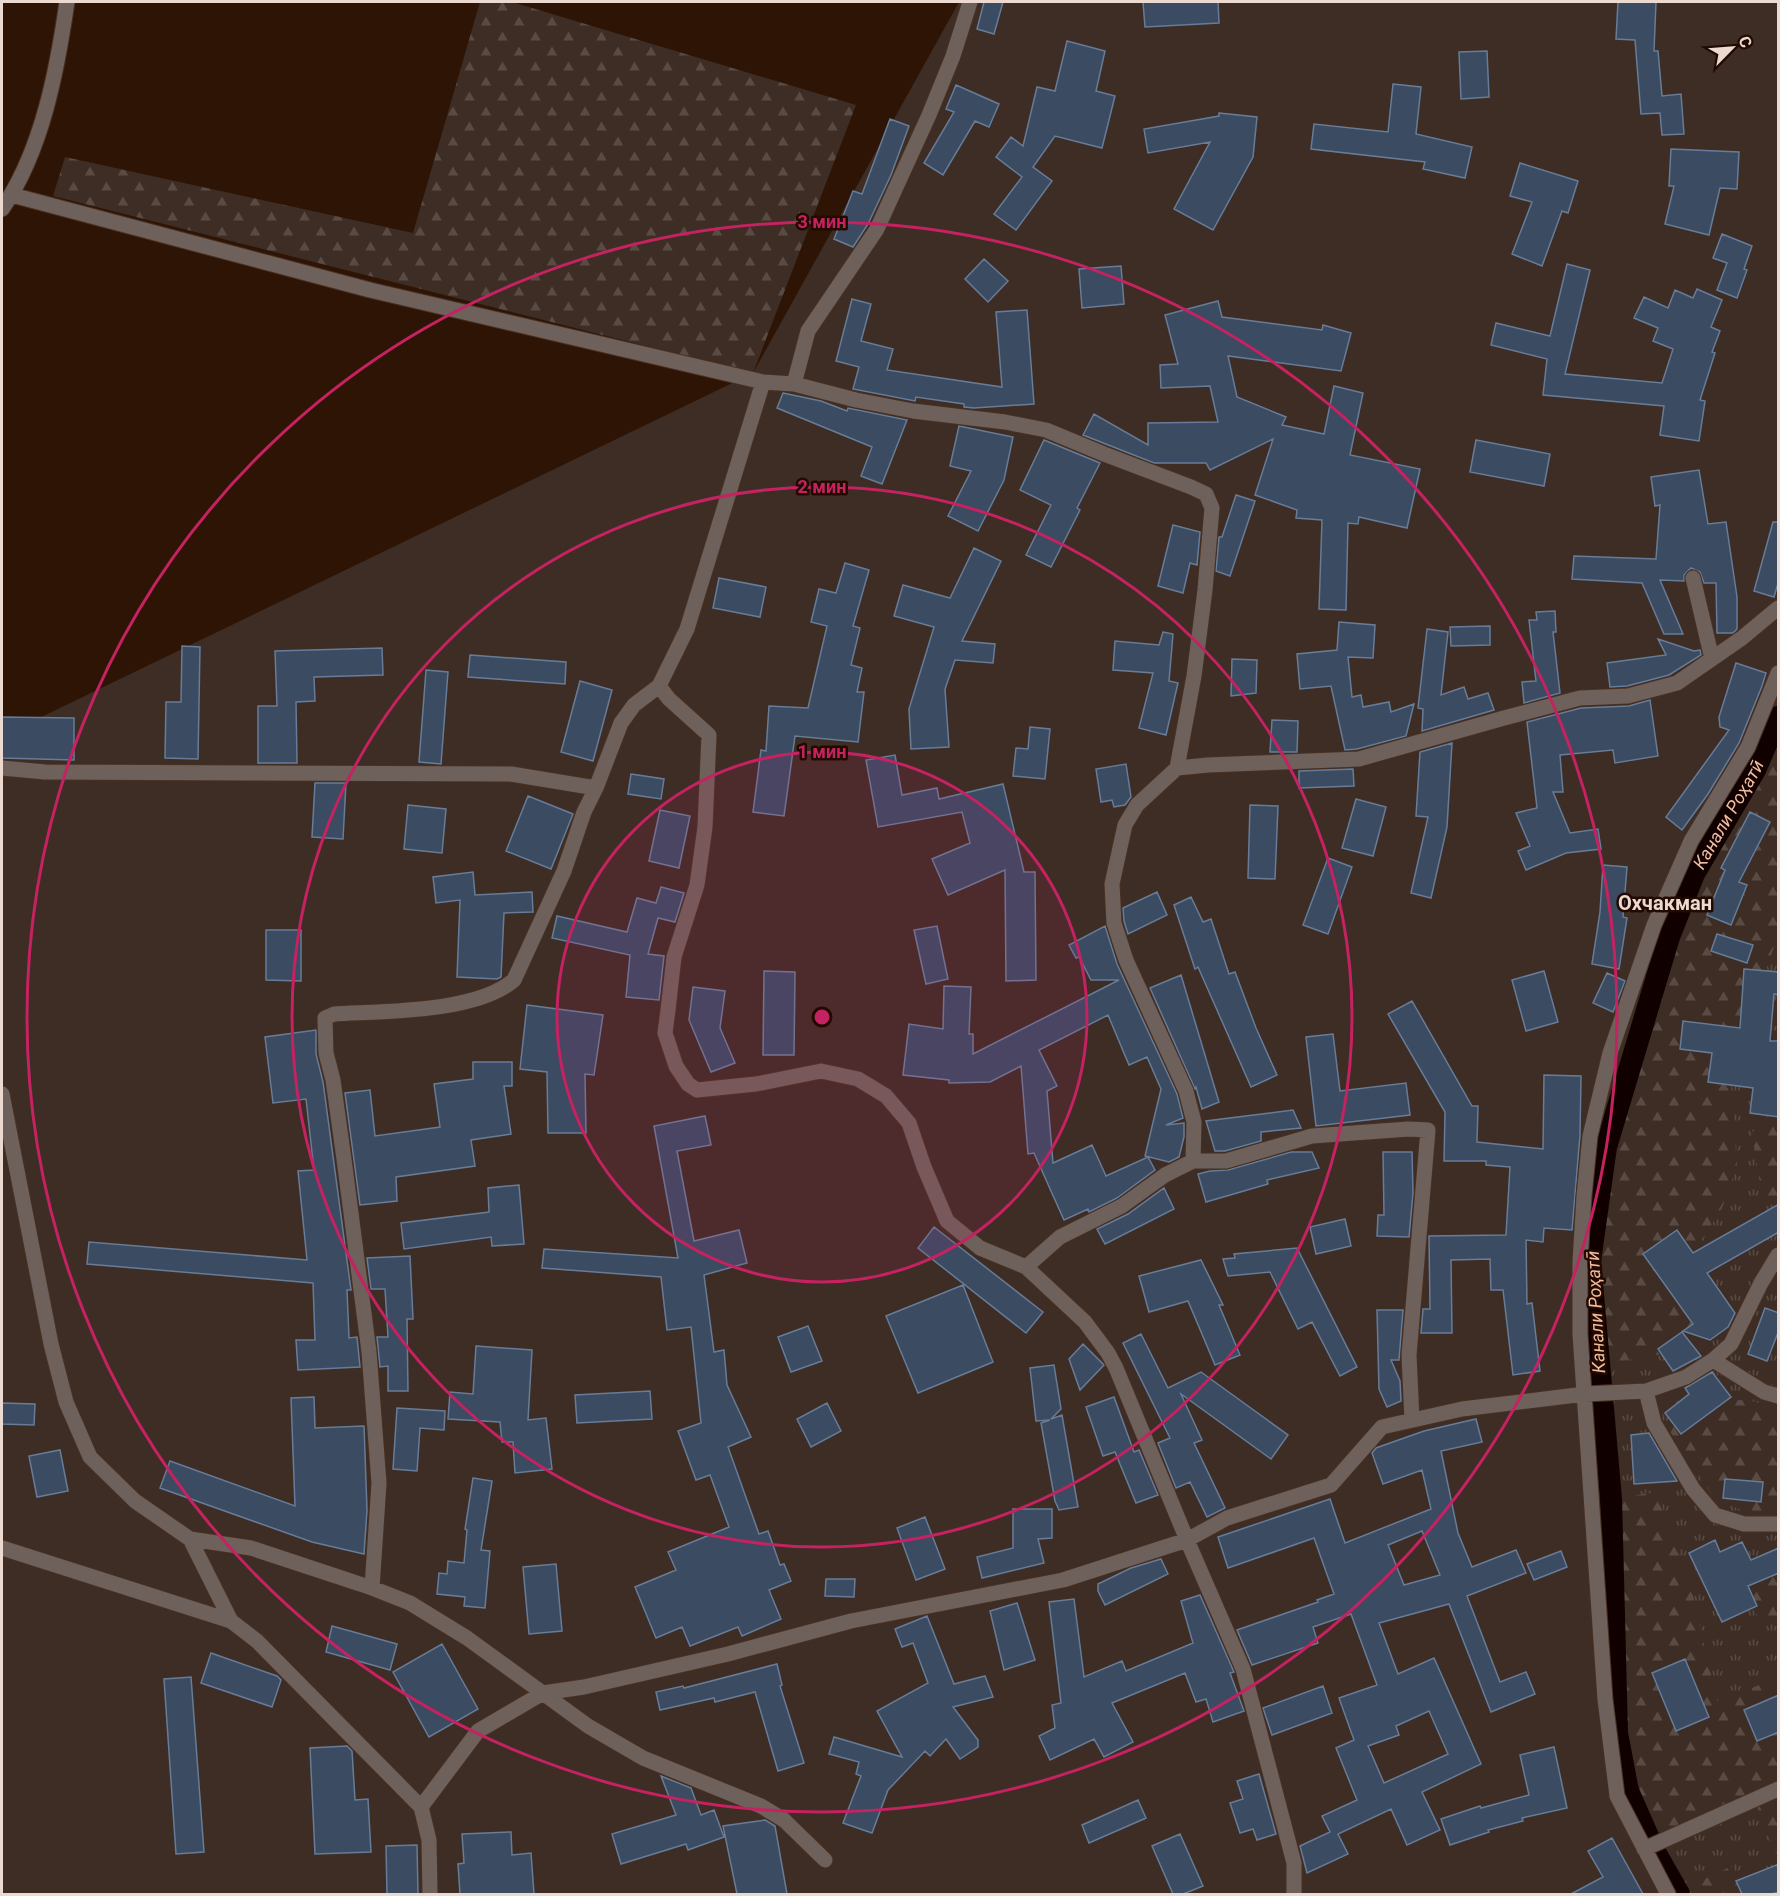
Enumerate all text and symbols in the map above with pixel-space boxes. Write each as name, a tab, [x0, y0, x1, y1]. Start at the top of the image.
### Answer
north arrow	[1702, 18, 1762, 78]
text: С	[1734, 33, 1756, 51]
text: 3 мин	[798, 211, 846, 232]
text: 2 мин	[798, 476, 846, 497]
text: 1 мин	[798, 741, 846, 762]
water label: Канали Роҳатӣ	[1688, 757, 1768, 873]
district label: Охчакман	[1618, 891, 1712, 915]
centre of rings	[812, 1007, 832, 1027]
water label: Канали Роҳатӣ	[1582, 1250, 1609, 1374]

